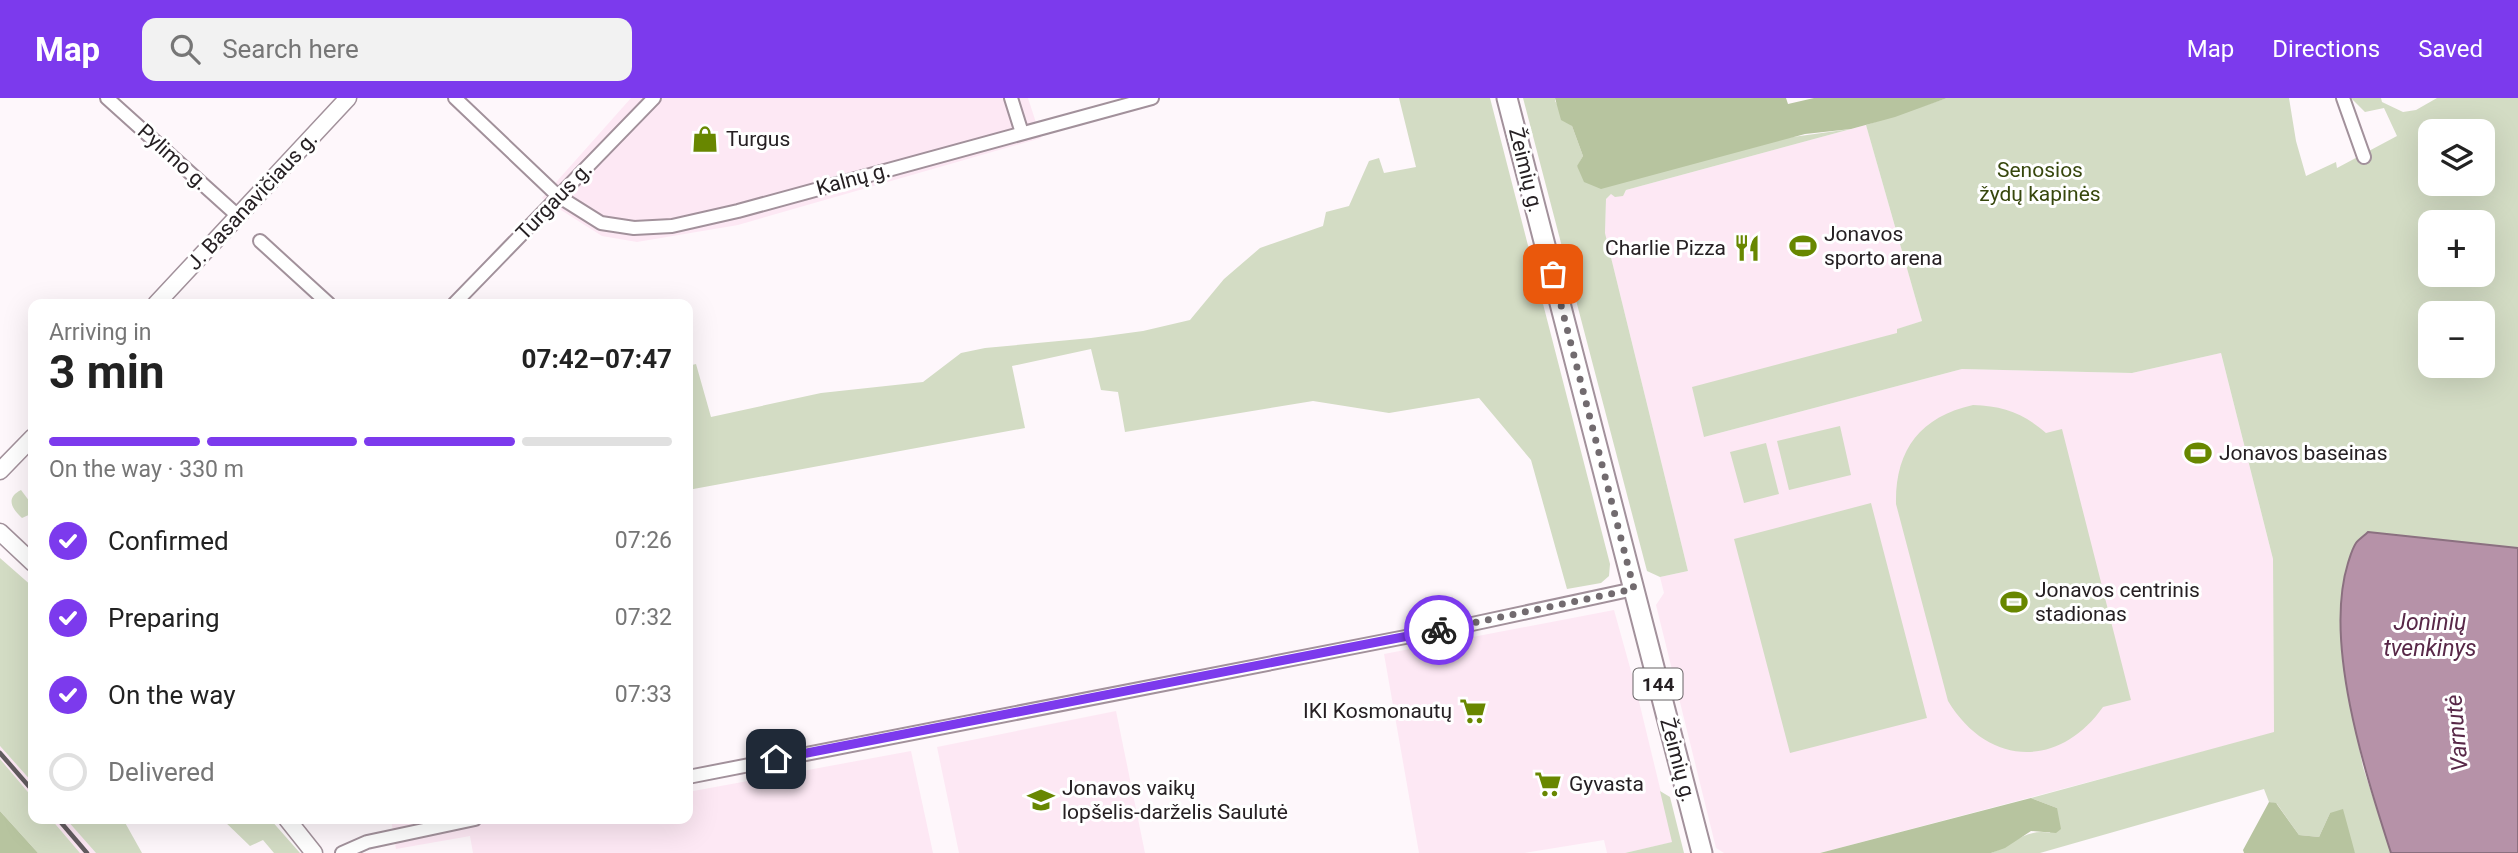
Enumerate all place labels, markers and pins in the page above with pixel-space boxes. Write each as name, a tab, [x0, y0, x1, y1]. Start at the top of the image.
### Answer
shop icon: Turgus	[690, 124, 720, 154]
place label: Turgus	[726, 127, 790, 151]
place label: Jonavos sporto arena	[1824, 222, 1943, 270]
sports icon: Jonavos sporto arena	[1788, 231, 1818, 261]
restaurant icon: Charlie Pizza	[1732, 233, 1762, 263]
place label: Charlie Pizza	[1605, 236, 1726, 260]
pin	[1523, 244, 1583, 304]
sports icon: Jonavos baseinas	[2183, 438, 2213, 468]
place label: Jonavos baseinas	[2219, 441, 2388, 465]
place label: Jonavos centrinis stadionas	[2035, 578, 2200, 626]
sports icon: Jonavos centrinis stadionas	[1999, 587, 2029, 617]
supermarket icon: IKI Kosmonautų	[1458, 696, 1488, 726]
place label: IKI Kosmonautų	[1303, 699, 1452, 723]
pin	[746, 729, 806, 789]
supermarket icon: Gyvasta	[1533, 769, 1563, 799]
place label: Gyvasta	[1569, 772, 1644, 796]
place label: Jonavos vaikų lopšelis-darželis Saulutė	[1062, 776, 1288, 824]
school or university icon: Jonavos vaikų lopšelis-darželis Saulutė	[1026, 785, 1056, 815]

